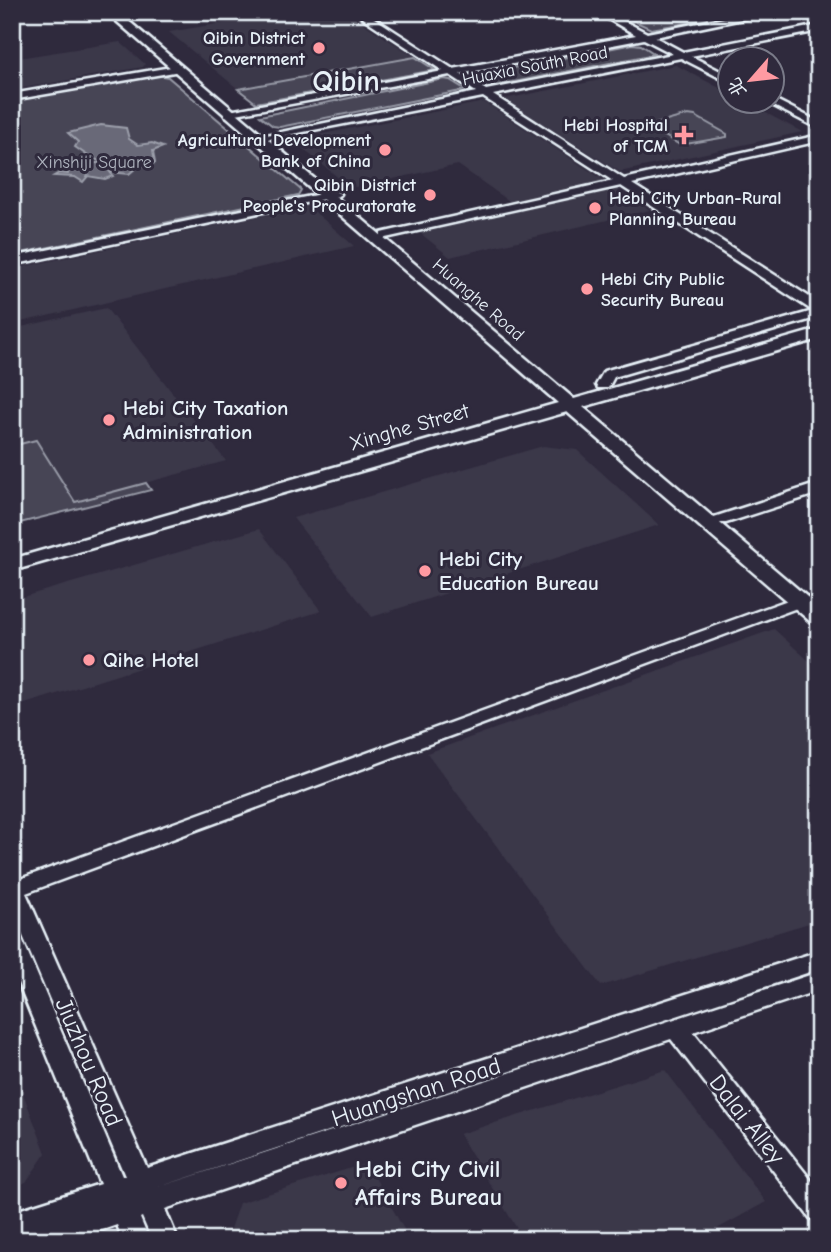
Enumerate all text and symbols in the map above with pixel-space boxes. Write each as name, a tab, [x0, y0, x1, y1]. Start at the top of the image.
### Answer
place label: Qibin District Government	[203, 28, 306, 70]
marker: Qibin District Government	[311, 40, 327, 56]
street label: Huaxia South Road	[460, 42, 610, 90]
north arrow	[716, 46, 786, 116]
district label: Qibin	[312, 64, 380, 99]
text: 北	[723, 74, 751, 101]
place label: Hebi Hospital of TCM	[564, 115, 668, 157]
marker: Hebi Hospital of TCM	[674, 125, 694, 145]
place label: Agricultural Development Bank of China	[178, 130, 372, 172]
marker: Agricultural Development Bank of China	[377, 142, 393, 158]
park label: Xinshiji Square	[36, 152, 152, 173]
place label: Qibin District People's Procuratorate	[243, 175, 417, 217]
marker: Qibin District People's Procuratorate	[422, 187, 438, 203]
place label: Hebi City Urban-Rural Planning Bureau	[609, 188, 782, 230]
marker: Hebi City Urban-Rural Planning Bureau	[587, 200, 603, 216]
street label: Huanghe Road	[428, 255, 528, 345]
place label: Hebi City Public Security Bureau	[601, 269, 725, 311]
marker: Hebi City Public Security Bureau	[579, 281, 595, 297]
place label: Hebi City Taxation Administration	[123, 396, 288, 444]
street label: Xinghe Street	[346, 398, 473, 456]
marker: Hebi City Taxation Administration	[101, 412, 117, 428]
place label: Hebi City Education Bureau	[439, 547, 599, 595]
marker: Hebi City Education Bureau	[417, 563, 433, 579]
place label: Qihe Hotel	[103, 648, 199, 672]
marker: Qihe Hotel	[81, 652, 97, 668]
street label: Jiuzhou Road	[49, 994, 129, 1130]
street label: Huangshan Road	[328, 1051, 504, 1133]
street label: Dalai Alley	[703, 1069, 791, 1170]
place label: Hebi City Civil Affairs Bureau	[355, 1155, 502, 1211]
marker: Hebi City Civil Affairs Bureau	[333, 1175, 349, 1191]

